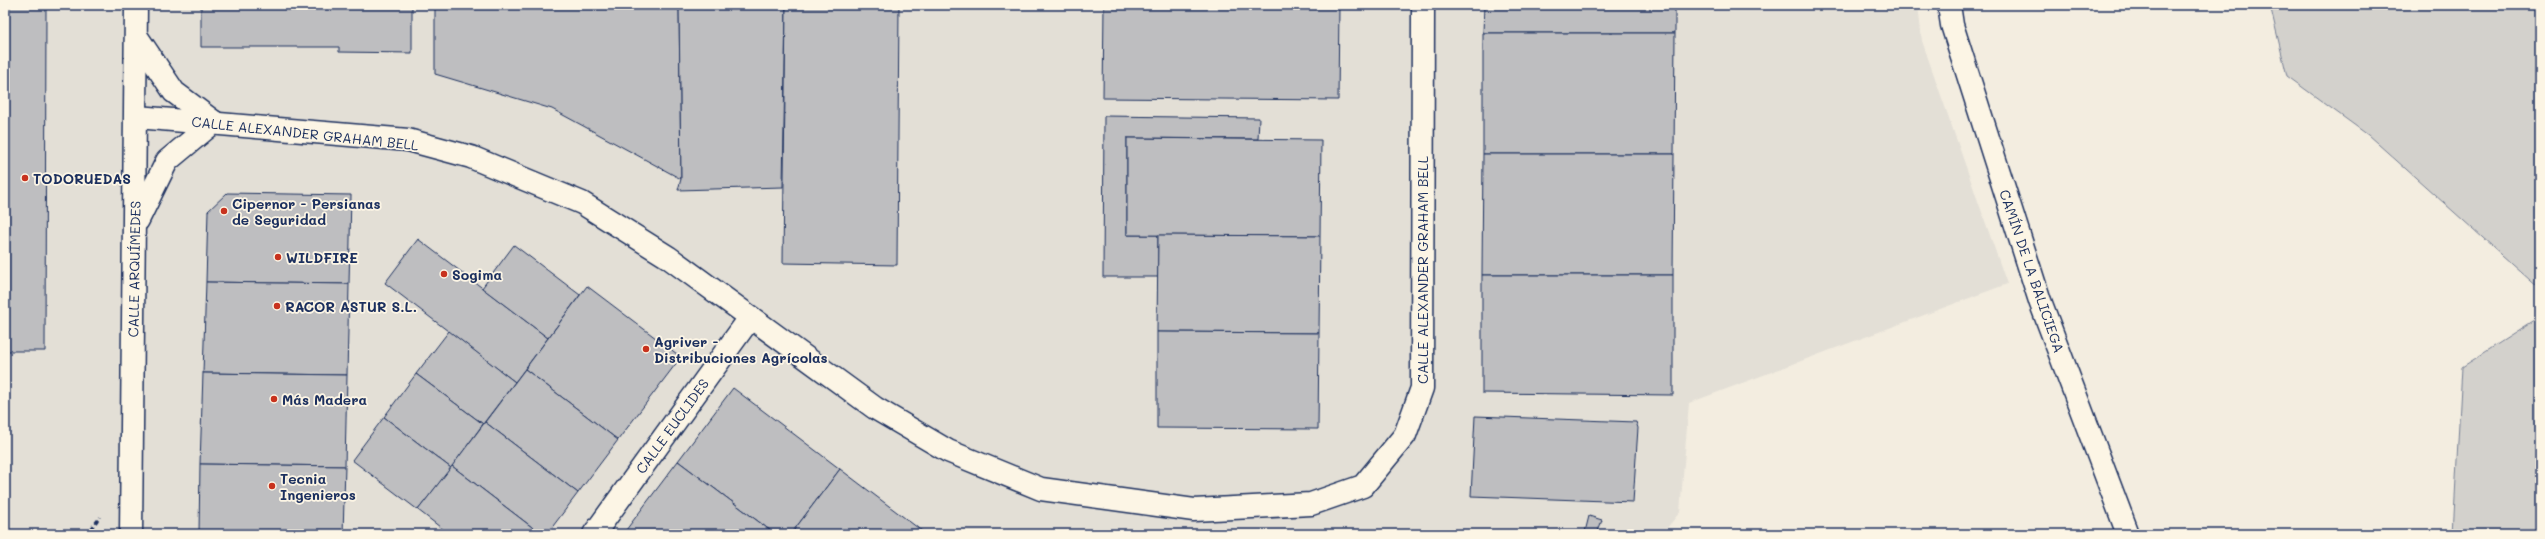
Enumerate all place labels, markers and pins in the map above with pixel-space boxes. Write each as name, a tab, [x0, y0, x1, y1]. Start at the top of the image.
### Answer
place label: TODORUEDAS	[33, 169, 131, 188]
marker: TODORUEDAS	[20, 173, 30, 183]
place label: Cipernor - Persianas de Seguridad	[232, 194, 381, 229]
marker: Cipernor - Persianas de Seguridad	[219, 206, 229, 216]
place label: WILDFIRE	[286, 248, 358, 267]
marker: WILDFIRE	[273, 252, 283, 262]
place label: Sogima	[452, 265, 502, 284]
marker: Sogima	[439, 269, 449, 279]
place label: RACOR ASTUR S.L.	[285, 297, 417, 316]
marker: RACOR ASTUR S.L.	[272, 301, 282, 311]
place label: Agriver - Distribuciones Agrícolas	[654, 332, 828, 367]
marker: Agriver - Distribuciones Agrícolas	[641, 344, 651, 354]
place label: Más Madera	[282, 390, 367, 409]
marker: Más Madera	[269, 394, 279, 404]
place label: Tecnia Ingenieros	[280, 469, 356, 504]
marker: Tecnia Ingenieros	[267, 481, 277, 491]

